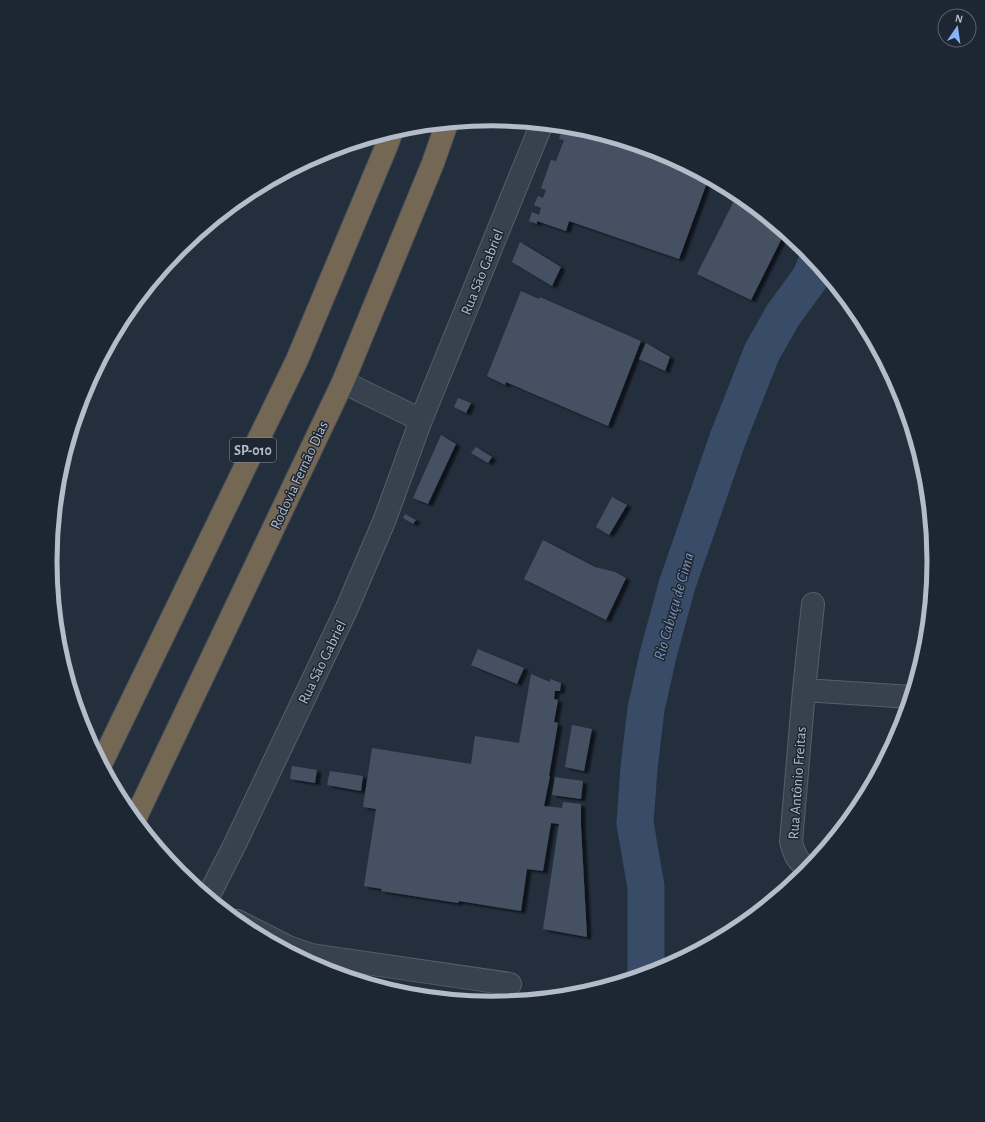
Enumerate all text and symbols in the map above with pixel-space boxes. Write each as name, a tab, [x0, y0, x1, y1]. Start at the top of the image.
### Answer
north arrow	[937, 8, 977, 48]
text: N	[954, 13, 964, 25]
street label: Rua São Gabriel	[458, 227, 506, 317]
street label: Rodovia Fernão Dias	[268, 419, 331, 532]
road number: SP-010	[230, 438, 276, 462]
water label: Rio Cabuçu de Cima	[651, 551, 697, 662]
street label: Rua São Gabriel	[296, 618, 349, 706]
street label: Rua Antônio Freitas	[786, 726, 809, 840]

